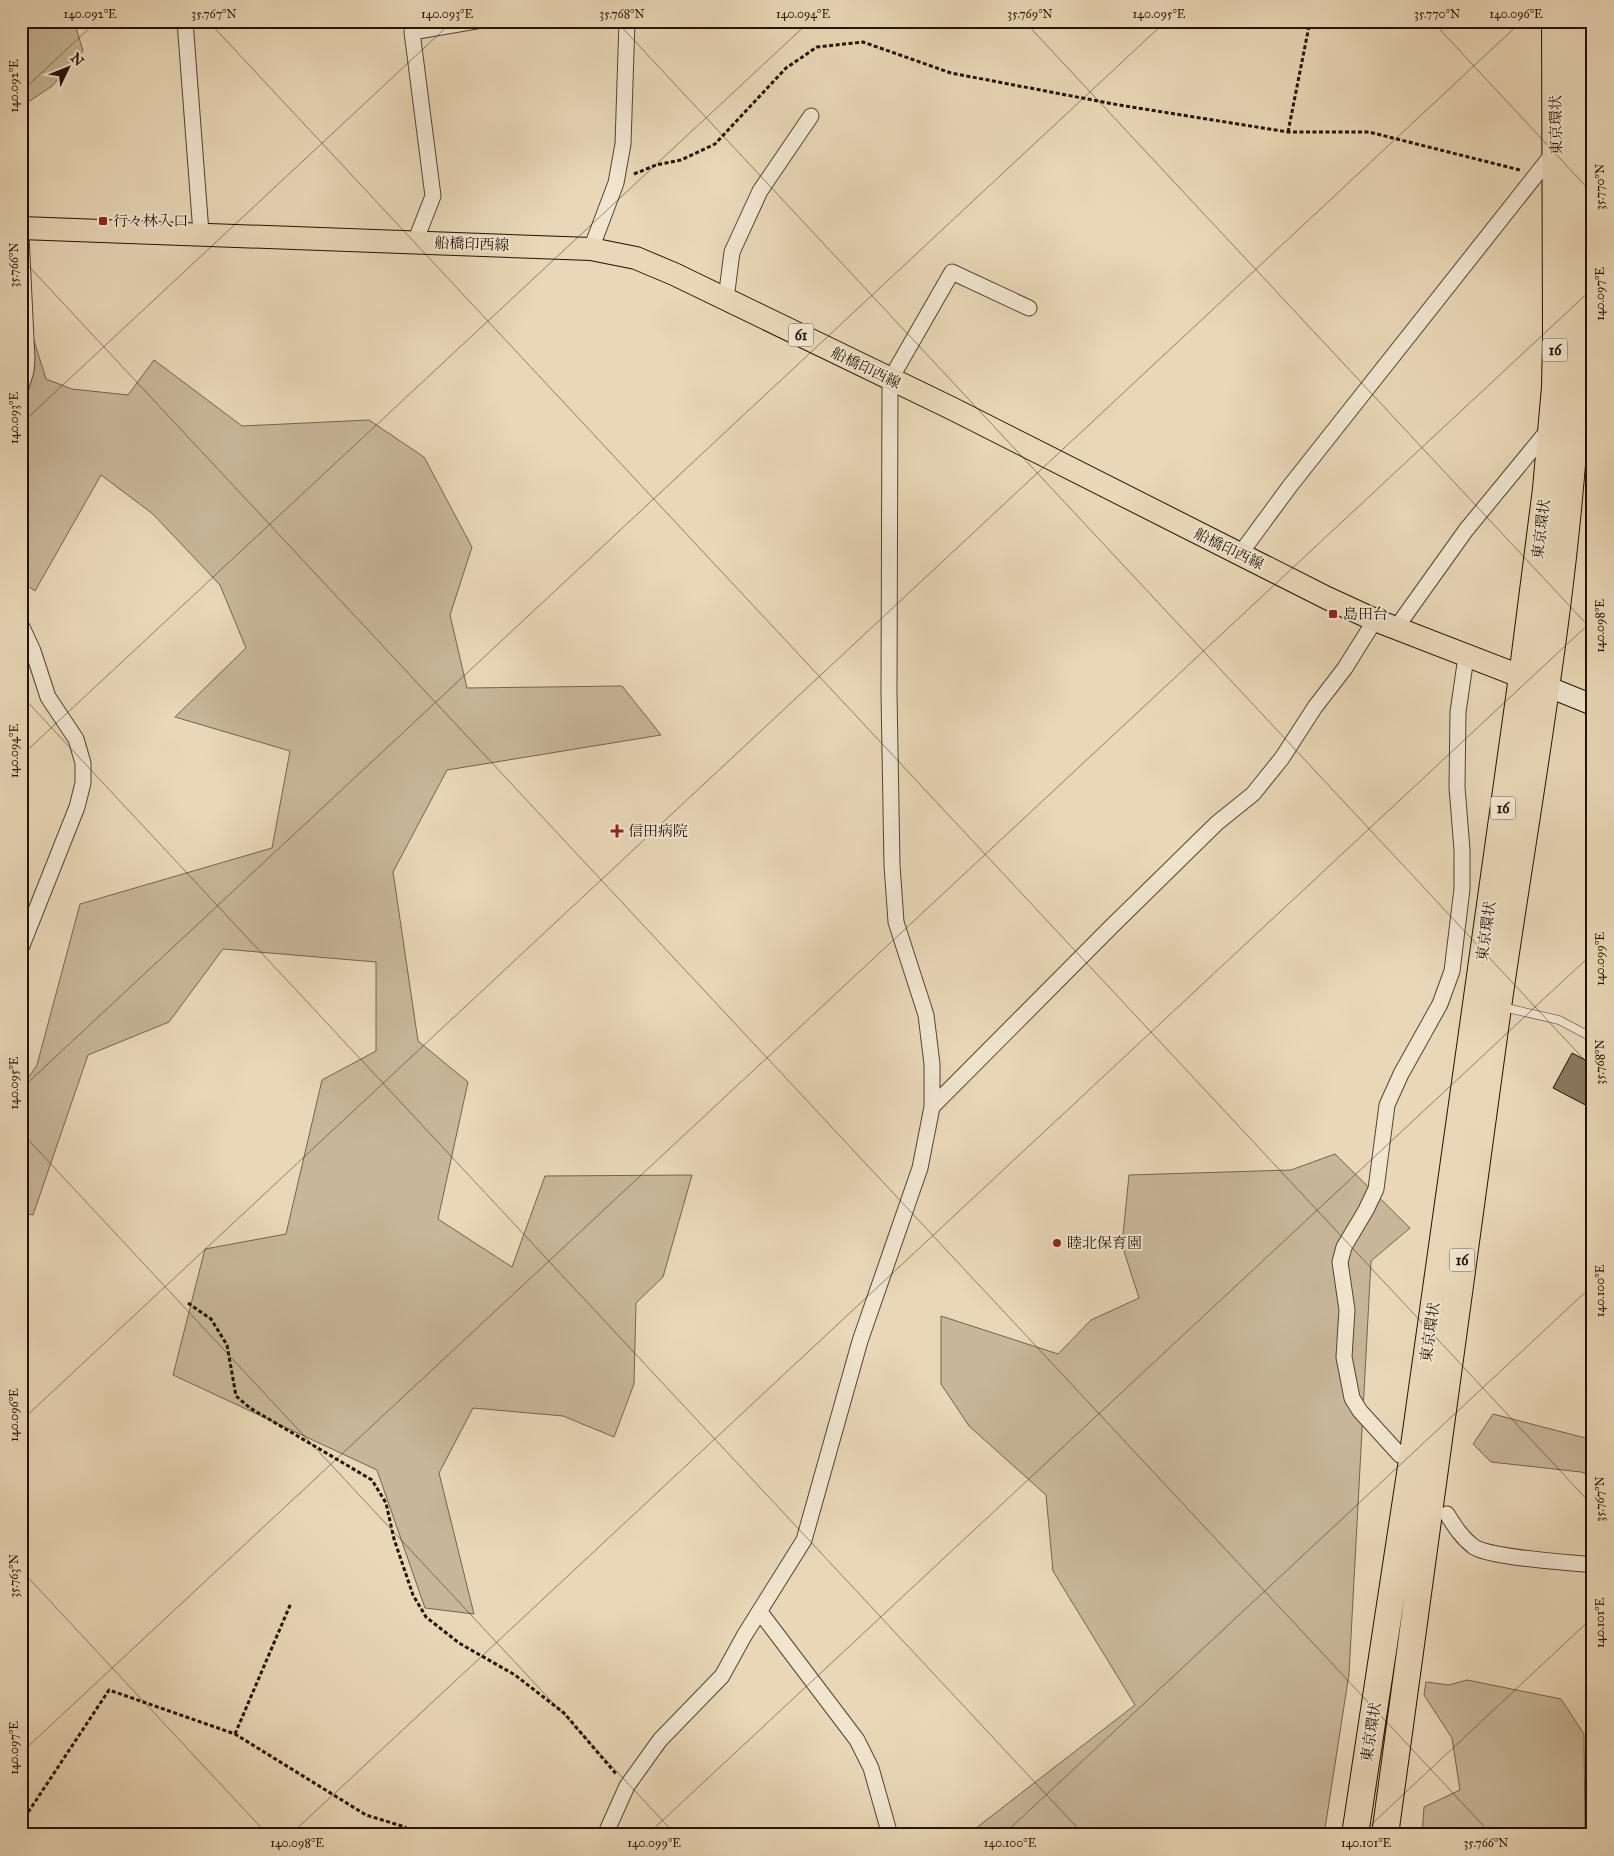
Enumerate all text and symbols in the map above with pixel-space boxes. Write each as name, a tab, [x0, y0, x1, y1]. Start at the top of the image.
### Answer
text: 140.092°E	[63, 7, 117, 21]
text: 35.767°N	[191, 7, 237, 21]
text: 140.093°E	[421, 7, 473, 21]
text: 35.768°N	[599, 7, 645, 21]
text: 140.094°E	[776, 7, 830, 21]
text: 35.769°N	[1007, 7, 1053, 21]
text: 140.095°E	[1133, 7, 1186, 21]
text: 35.770°N	[1414, 7, 1460, 21]
text: 140.096°E	[1489, 7, 1543, 21]
north arrow	[42, 42, 92, 92]
text: N	[67, 49, 87, 70]
text: 140.092°E	[7, 59, 21, 113]
street label: 東京環状	[1546, 95, 1566, 155]
text: 35.770°N	[1593, 164, 1607, 210]
place label: 行々林入口	[113, 212, 188, 230]
marker: 行々林入口	[97, 215, 109, 227]
street label: 船橋印西線	[434, 234, 510, 254]
text: 35.766°N	[7, 242, 21, 288]
text: 140.097°E	[1593, 267, 1607, 321]
road number: 61	[788, 324, 814, 346]
road number: 16	[1542, 338, 1568, 362]
street label: 船橋印西線	[828, 343, 904, 393]
text: 140.093°E	[7, 392, 21, 444]
street label: 東京環状	[1528, 498, 1554, 560]
street label: 船橋印西線	[1191, 524, 1267, 574]
text: 140.098°E	[1593, 599, 1607, 653]
place label: 島田台	[1343, 605, 1388, 623]
marker: 島田台	[1327, 608, 1339, 620]
text: 140.094°E	[7, 724, 21, 778]
road number: 16	[1490, 796, 1516, 820]
place label: 信田病院	[628, 822, 688, 840]
marker: 信田病院	[610, 824, 624, 838]
street label: 東京環状	[1473, 900, 1499, 962]
text: 140.099°E	[1593, 932, 1607, 986]
text: 35.768°N	[1593, 1039, 1607, 1085]
text: 140.095°E	[7, 1056, 21, 1109]
place label: 睦北保育園	[1067, 1234, 1142, 1252]
marker: 睦北保育園	[1051, 1237, 1063, 1249]
road number: 16	[1450, 1248, 1474, 1272]
text: 140.100°E	[1593, 1264, 1607, 1317]
street label: 東京環状	[1417, 1301, 1443, 1363]
text: 140.096°E	[7, 1388, 21, 1442]
text: 35.767°N	[1593, 1476, 1607, 1522]
text: 35.763°N	[7, 1554, 21, 1598]
text: 140.101°E	[1593, 1598, 1607, 1648]
street label: 東京環状	[1357, 1701, 1385, 1763]
text: 140.097°E	[7, 1721, 21, 1775]
text: 140.098°E	[270, 1836, 324, 1850]
text: 140.099°E	[627, 1836, 681, 1850]
text: 140.100°E	[984, 1836, 1037, 1850]
text: 140.101°E	[1341, 1836, 1391, 1850]
text: 35.766°N	[1463, 1836, 1509, 1850]

